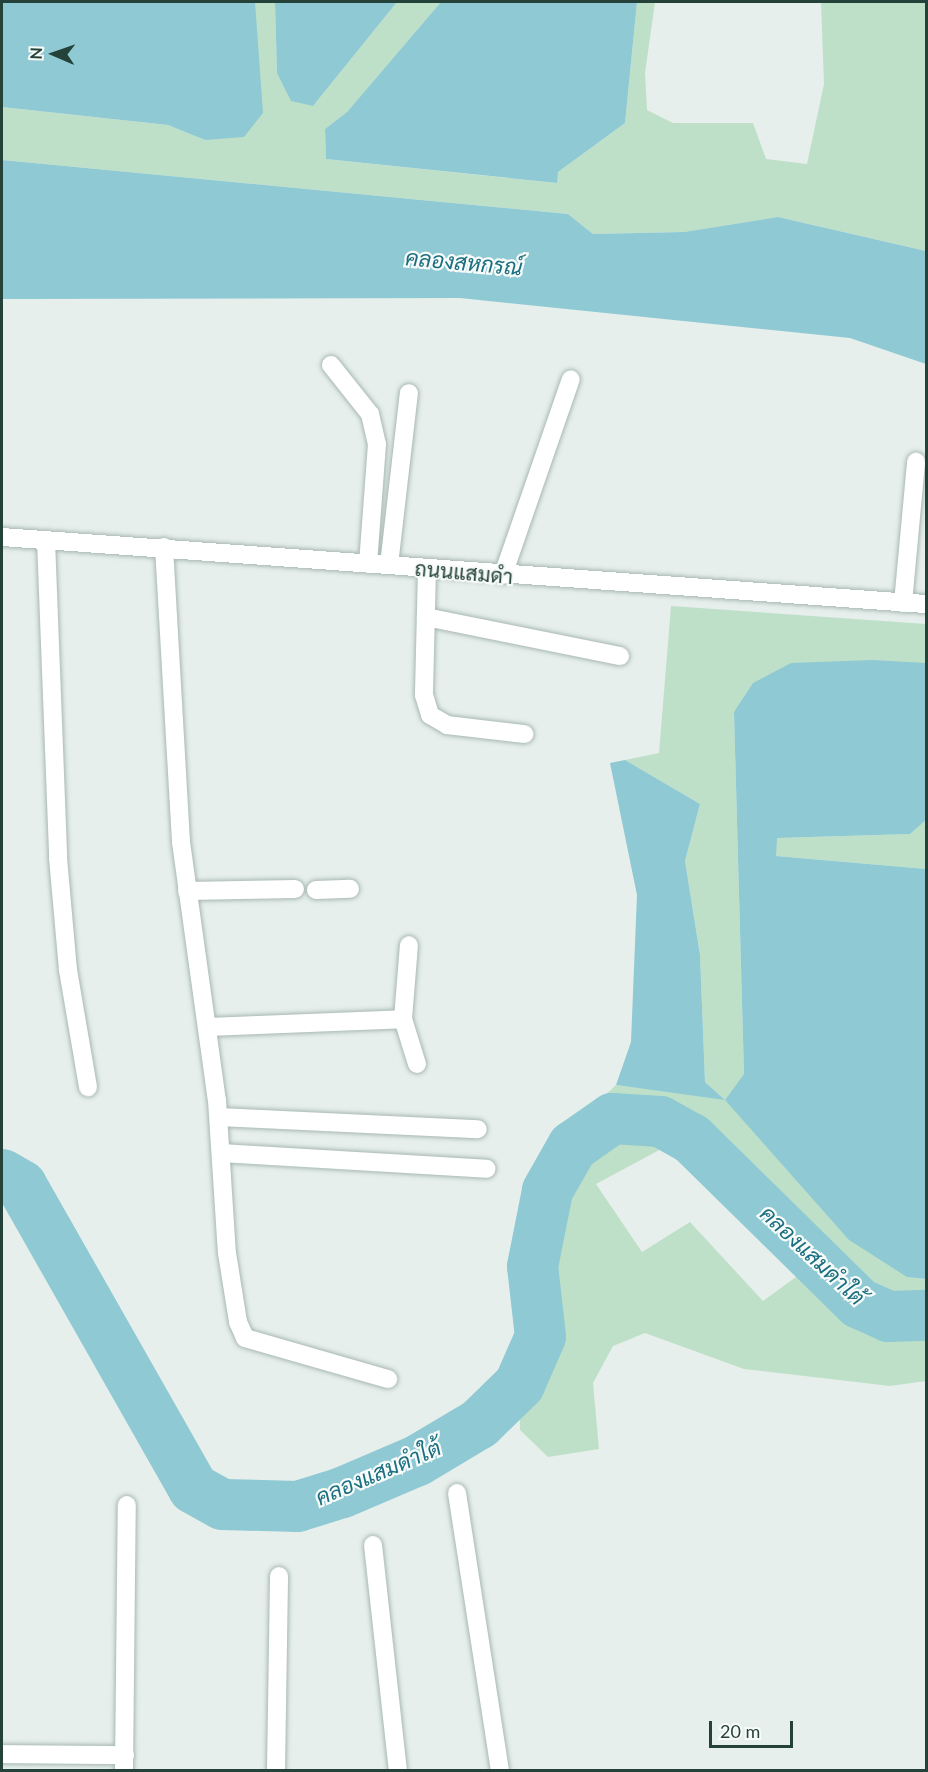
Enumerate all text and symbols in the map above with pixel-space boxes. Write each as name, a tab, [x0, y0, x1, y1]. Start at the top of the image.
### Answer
north arrow	[24, 24, 84, 84]
text: N	[26, 47, 45, 60]
water label: คลองสหกรณ์	[404, 244, 524, 280]
street label: ถนนแสมดำ	[414, 555, 514, 589]
water label: คลองแสมดำใต้	[755, 1200, 871, 1310]
water label: คลองแสมดำใต้	[311, 1434, 445, 1510]
scale bar	[712, 1709, 796, 1747]
text: 20 m	[720, 1720, 760, 1742]

